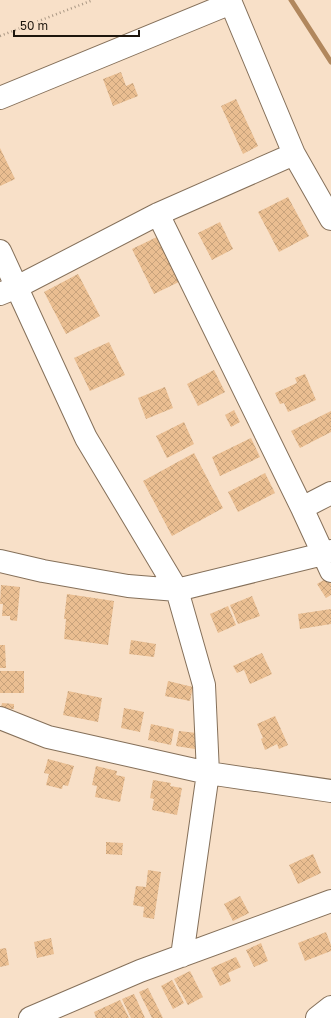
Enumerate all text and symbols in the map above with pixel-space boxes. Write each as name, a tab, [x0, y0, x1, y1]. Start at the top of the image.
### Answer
scale bar	[14, 12, 139, 38]
text: 50 m	[20, 18, 48, 33]

